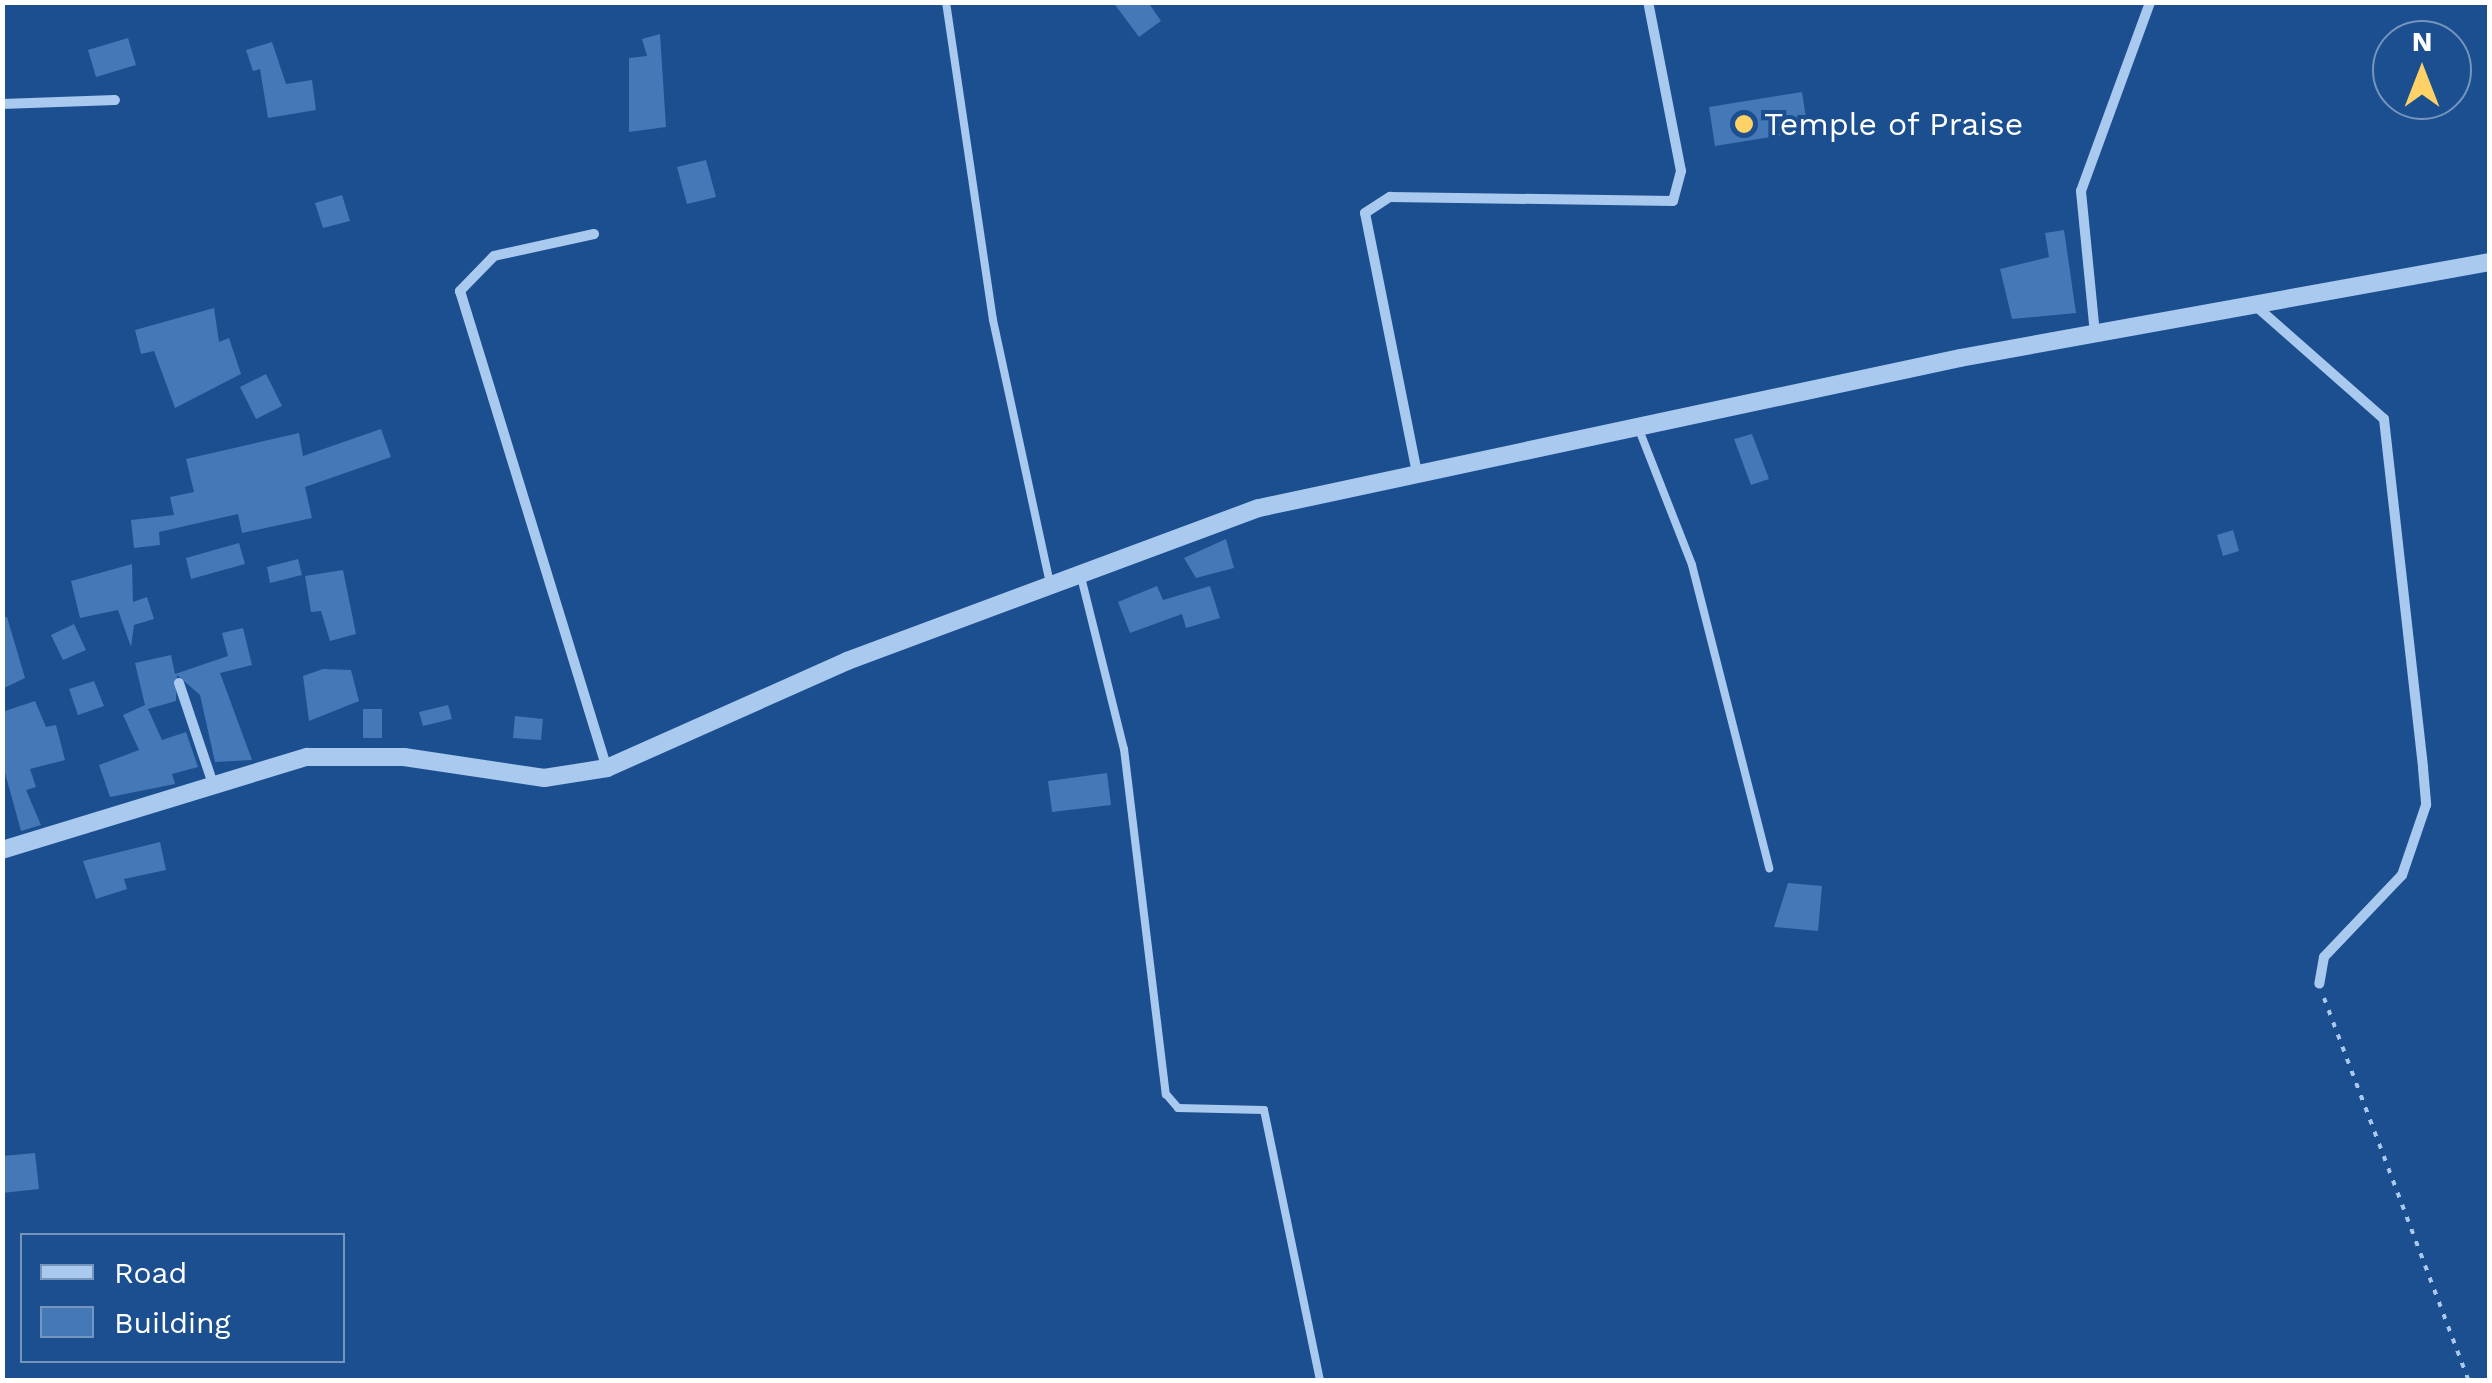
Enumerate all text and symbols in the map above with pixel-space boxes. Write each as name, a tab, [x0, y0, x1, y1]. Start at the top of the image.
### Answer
north arrow	[2372, 20, 2472, 120]
text: N	[2412, 25, 2432, 58]
place label: Temple of Praise	[1764, 105, 2024, 143]
marker: Temple of Praise	[1733, 113, 1755, 135]
legend	[20, 1233, 345, 1363]
text: Road	[114, 1255, 187, 1290]
text: Building	[114, 1305, 231, 1340]

